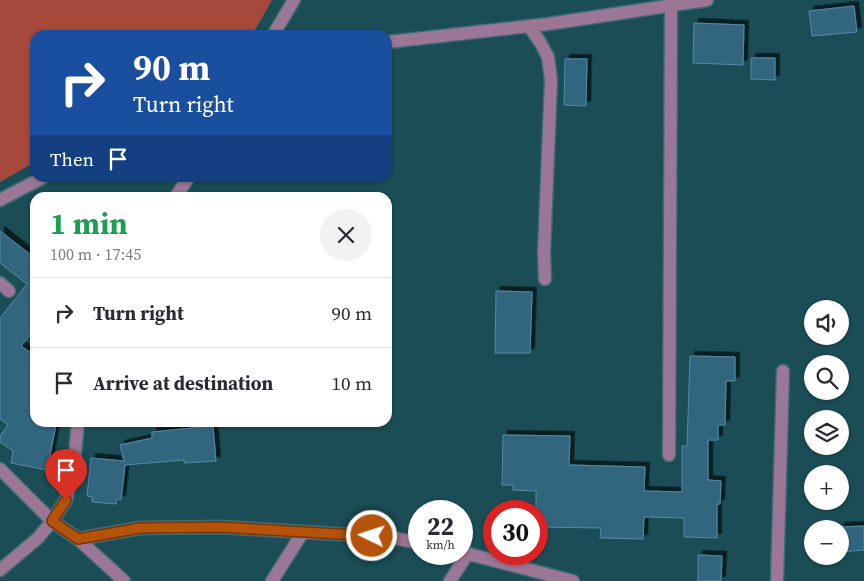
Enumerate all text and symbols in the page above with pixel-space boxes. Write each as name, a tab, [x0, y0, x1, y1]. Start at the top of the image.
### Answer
text: 90 m	[133, 44, 210, 92]
icon: right	[50, 50, 115, 115]
text: Turn right	[133, 89, 234, 119]
icon: arrive	[104, 145, 132, 173]
text: Then	[50, 146, 94, 172]
text: 1 min	[50, 203, 128, 244]
button: close	[320, 209, 372, 261]
text: 100 m · 17:45	[50, 243, 141, 265]
icon: right	[50, 299, 78, 327]
text: Turn right	[93, 300, 184, 326]
text: 90 m	[331, 300, 372, 326]
map controls	[804, 300, 849, 565]
button: sound	[804, 300, 849, 345]
button: search	[804, 355, 849, 400]
icon: arrive	[50, 369, 78, 397]
text: Arrive at destination	[93, 370, 273, 396]
text: 10 m	[331, 370, 372, 396]
button: layers	[804, 410, 849, 455]
pin	[45, 449, 87, 500]
icon: arrive	[52, 456, 80, 484]
button: +	[804, 465, 849, 510]
speed limit sign: 30	[483, 500, 548, 565]
position arrow	[345, 509, 397, 561]
text: 22	[427, 509, 454, 543]
button: −	[804, 520, 849, 565]
text: km/h	[426, 537, 455, 553]

